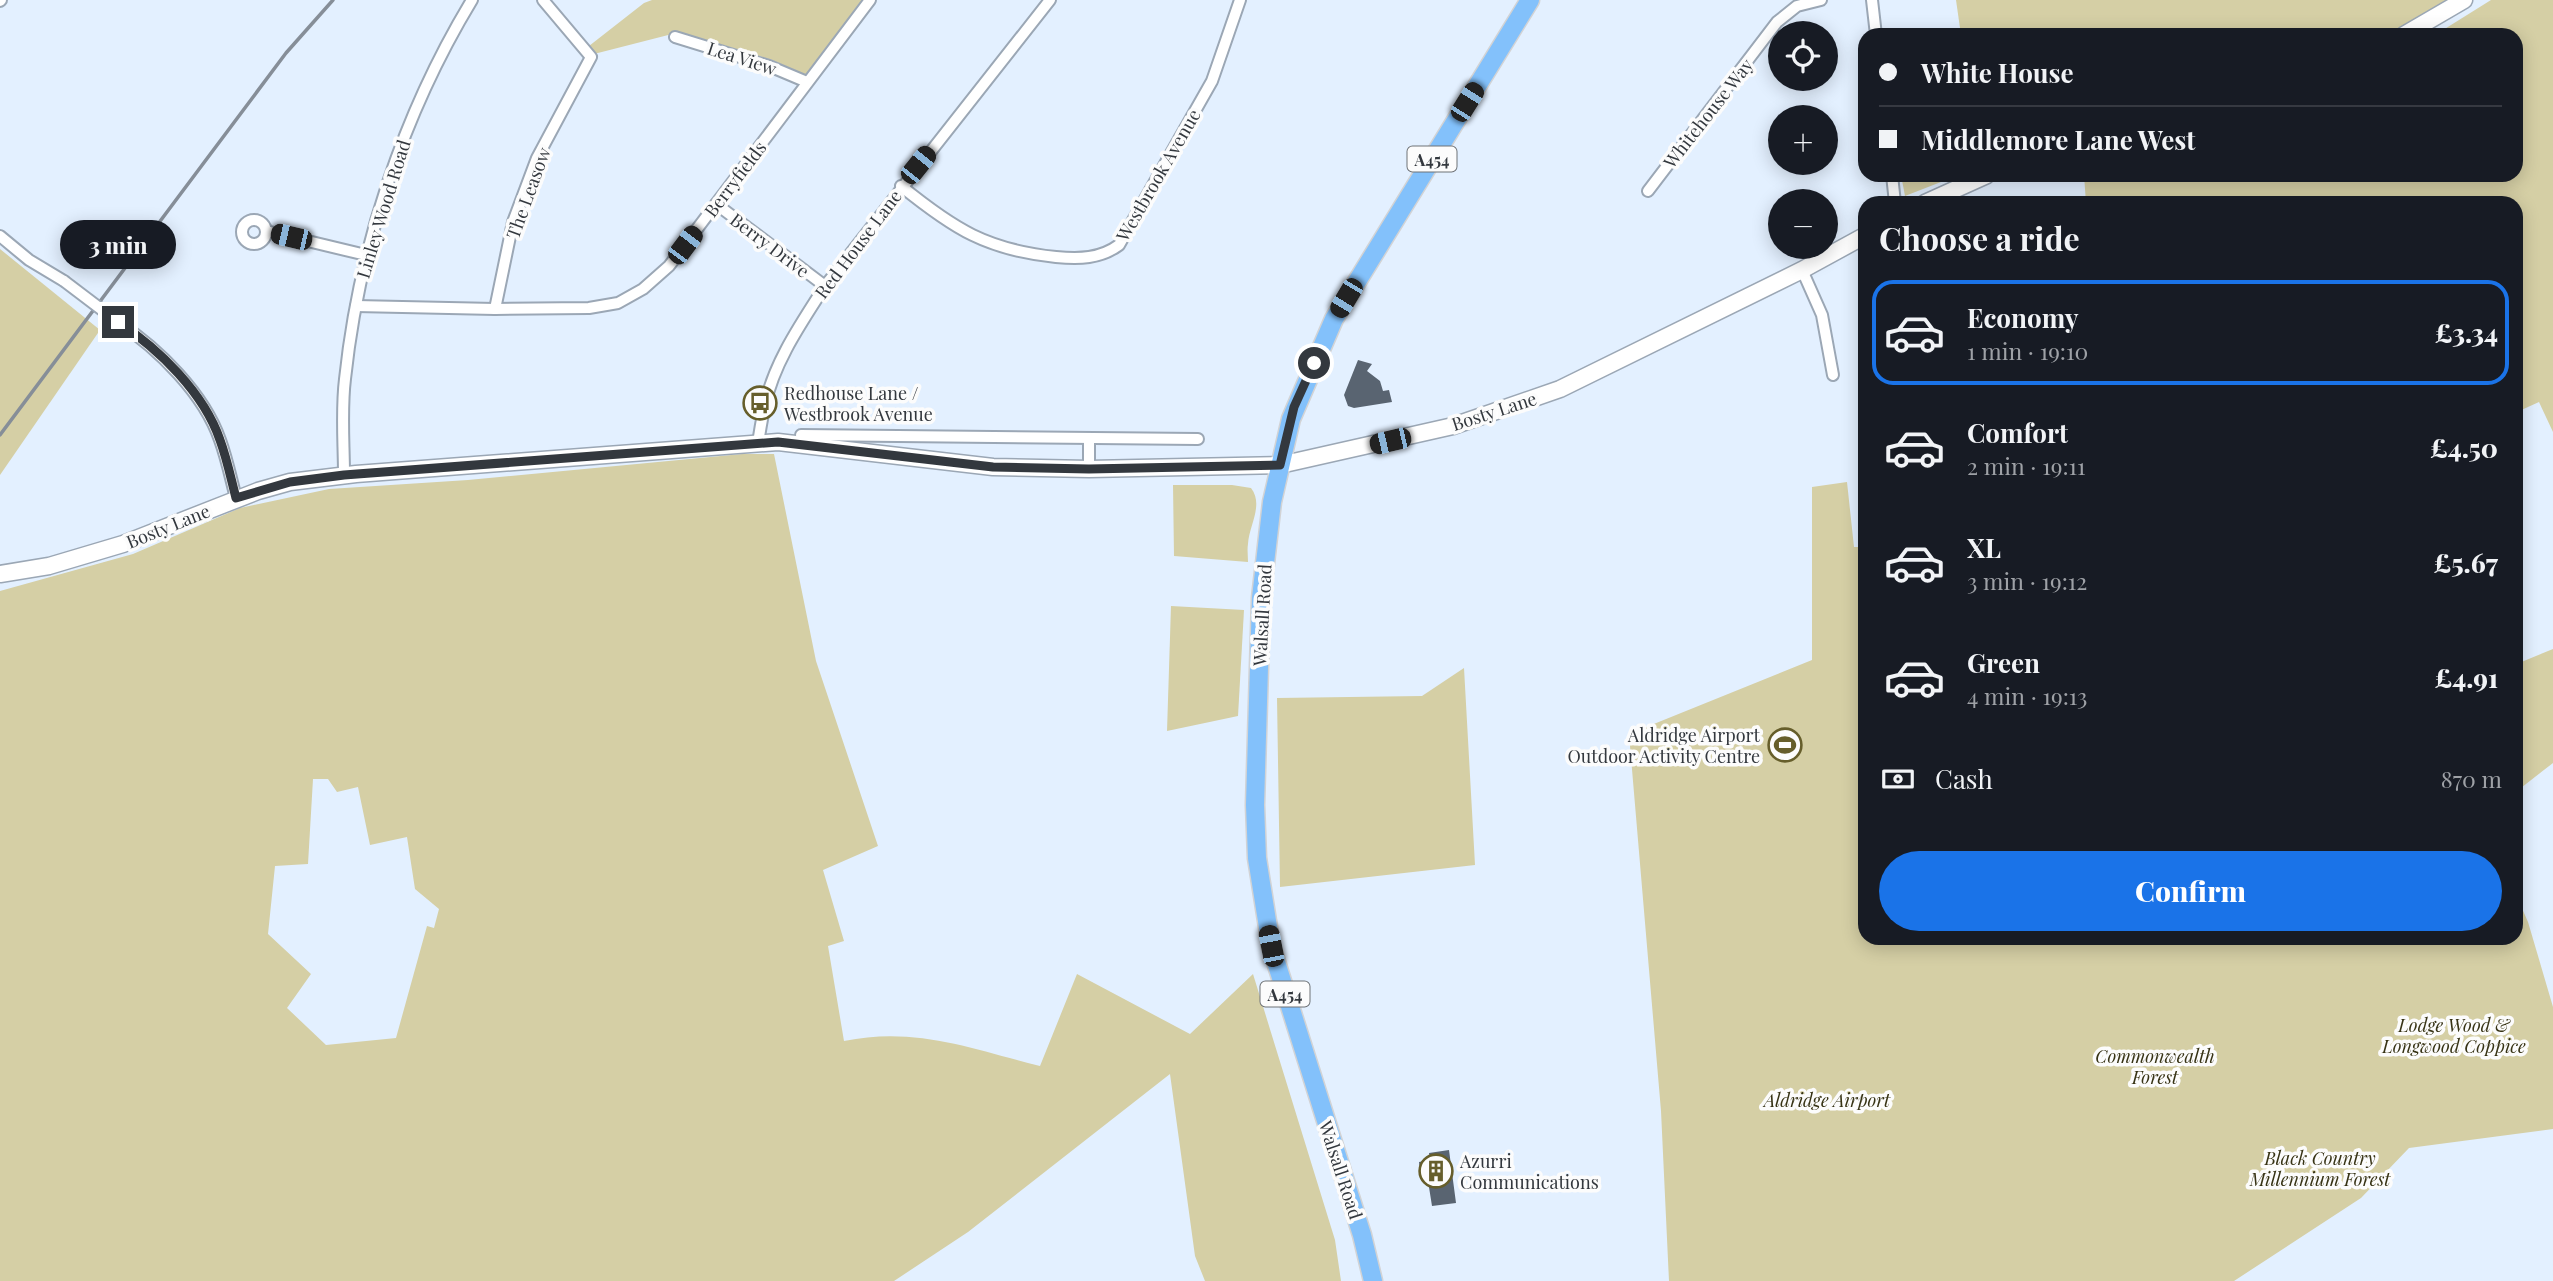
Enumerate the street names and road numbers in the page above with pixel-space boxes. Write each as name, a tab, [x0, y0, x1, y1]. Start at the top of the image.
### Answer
street label: Lea View	[704, 36, 780, 80]
street label: Whitehouse Way	[1657, 53, 1758, 173]
street label: Westbrook Avenue	[1110, 105, 1206, 246]
street label: Linley Wood Road	[351, 136, 416, 281]
street label: Berryfields	[699, 136, 771, 222]
street label: The Leasow	[500, 144, 556, 242]
road number: A454	[1408, 146, 1456, 172]
street label: Red House Lane	[809, 185, 907, 303]
street label: Berry Drive	[725, 207, 815, 283]
street label: Bosty Lane	[1448, 386, 1540, 436]
street label: Bosty Lane	[123, 498, 213, 554]
street label: Walsall Road	[1247, 563, 1277, 668]
road number: A454	[1260, 982, 1310, 1006]
street label: Walsall Road	[1313, 1117, 1368, 1223]

